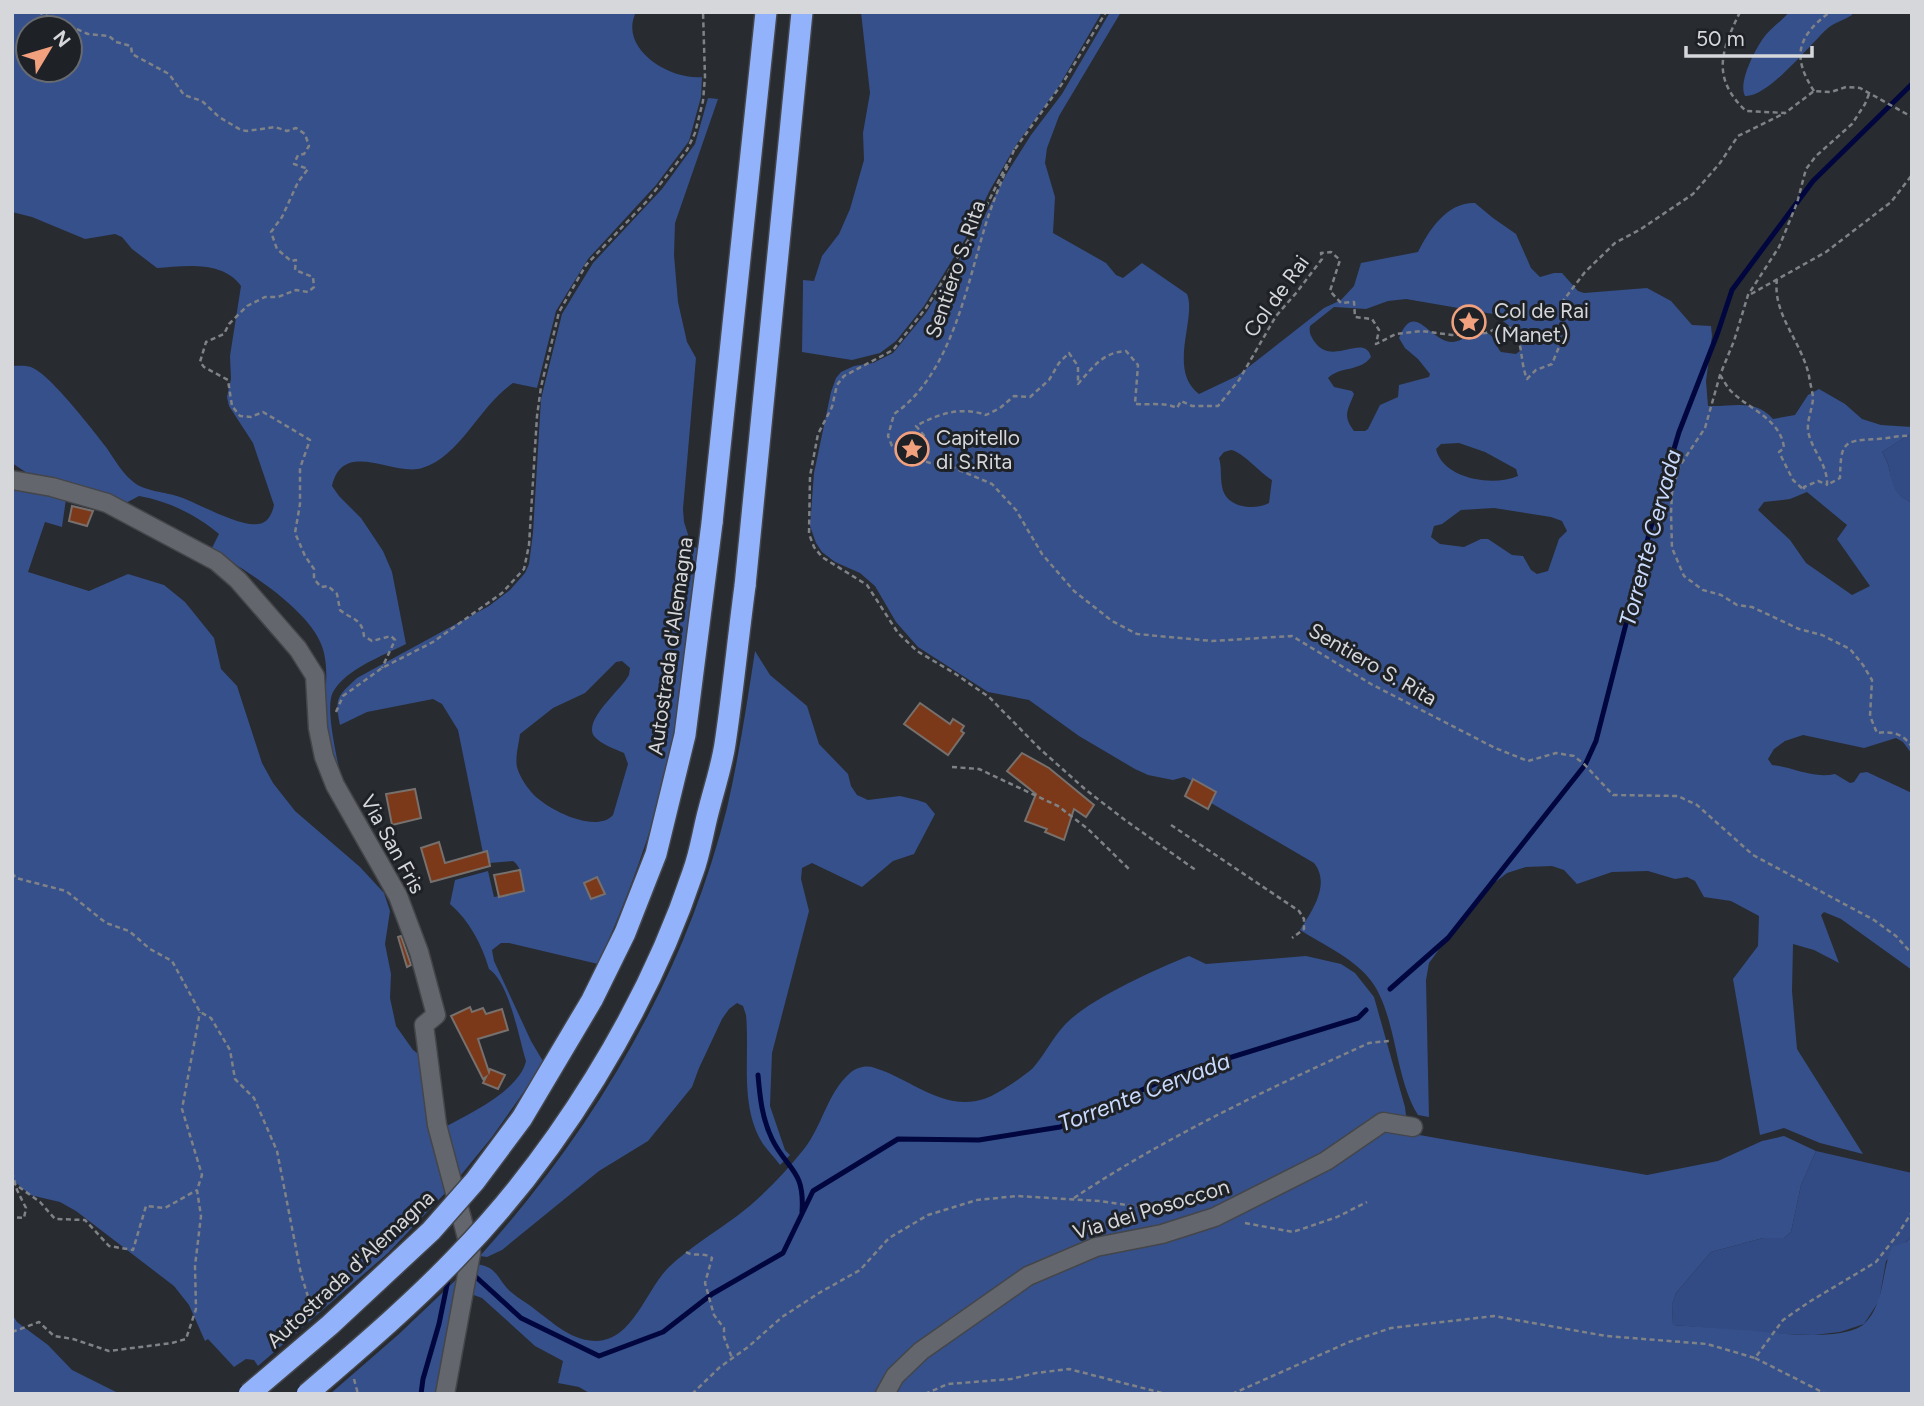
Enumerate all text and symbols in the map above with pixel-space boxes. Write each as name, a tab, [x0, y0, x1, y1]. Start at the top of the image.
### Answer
north arrow	[14, 14, 84, 84]
scale bar	[1686, 14, 1812, 58]
text: N	[48, 26, 76, 52]
text: 50 m	[1696, 26, 1745, 51]
street label: Sentiero S. Rita	[920, 197, 990, 341]
street label: Col de Rai	[1238, 250, 1314, 342]
place label: Col de Rai (Manet)	[1494, 298, 1589, 347]
place icon: Col de Rai (Manet)	[1450, 303, 1488, 341]
place label: Capitello di S.Rita	[936, 425, 1020, 474]
place icon: Capitello di S.Rita	[893, 430, 931, 468]
water label: Torrente Cervada	[1613, 446, 1687, 630]
street label: Autostrada d'Alemagna	[642, 535, 698, 757]
street label: Sentiero S. Rita	[1304, 617, 1442, 711]
street label: Via San Fris	[356, 790, 430, 898]
water label: Torrente Cervada	[1054, 1046, 1234, 1138]
street label: Via dei Posoccon	[1070, 1173, 1232, 1245]
street label: Autostrada d'Alemagna	[261, 1185, 439, 1353]

